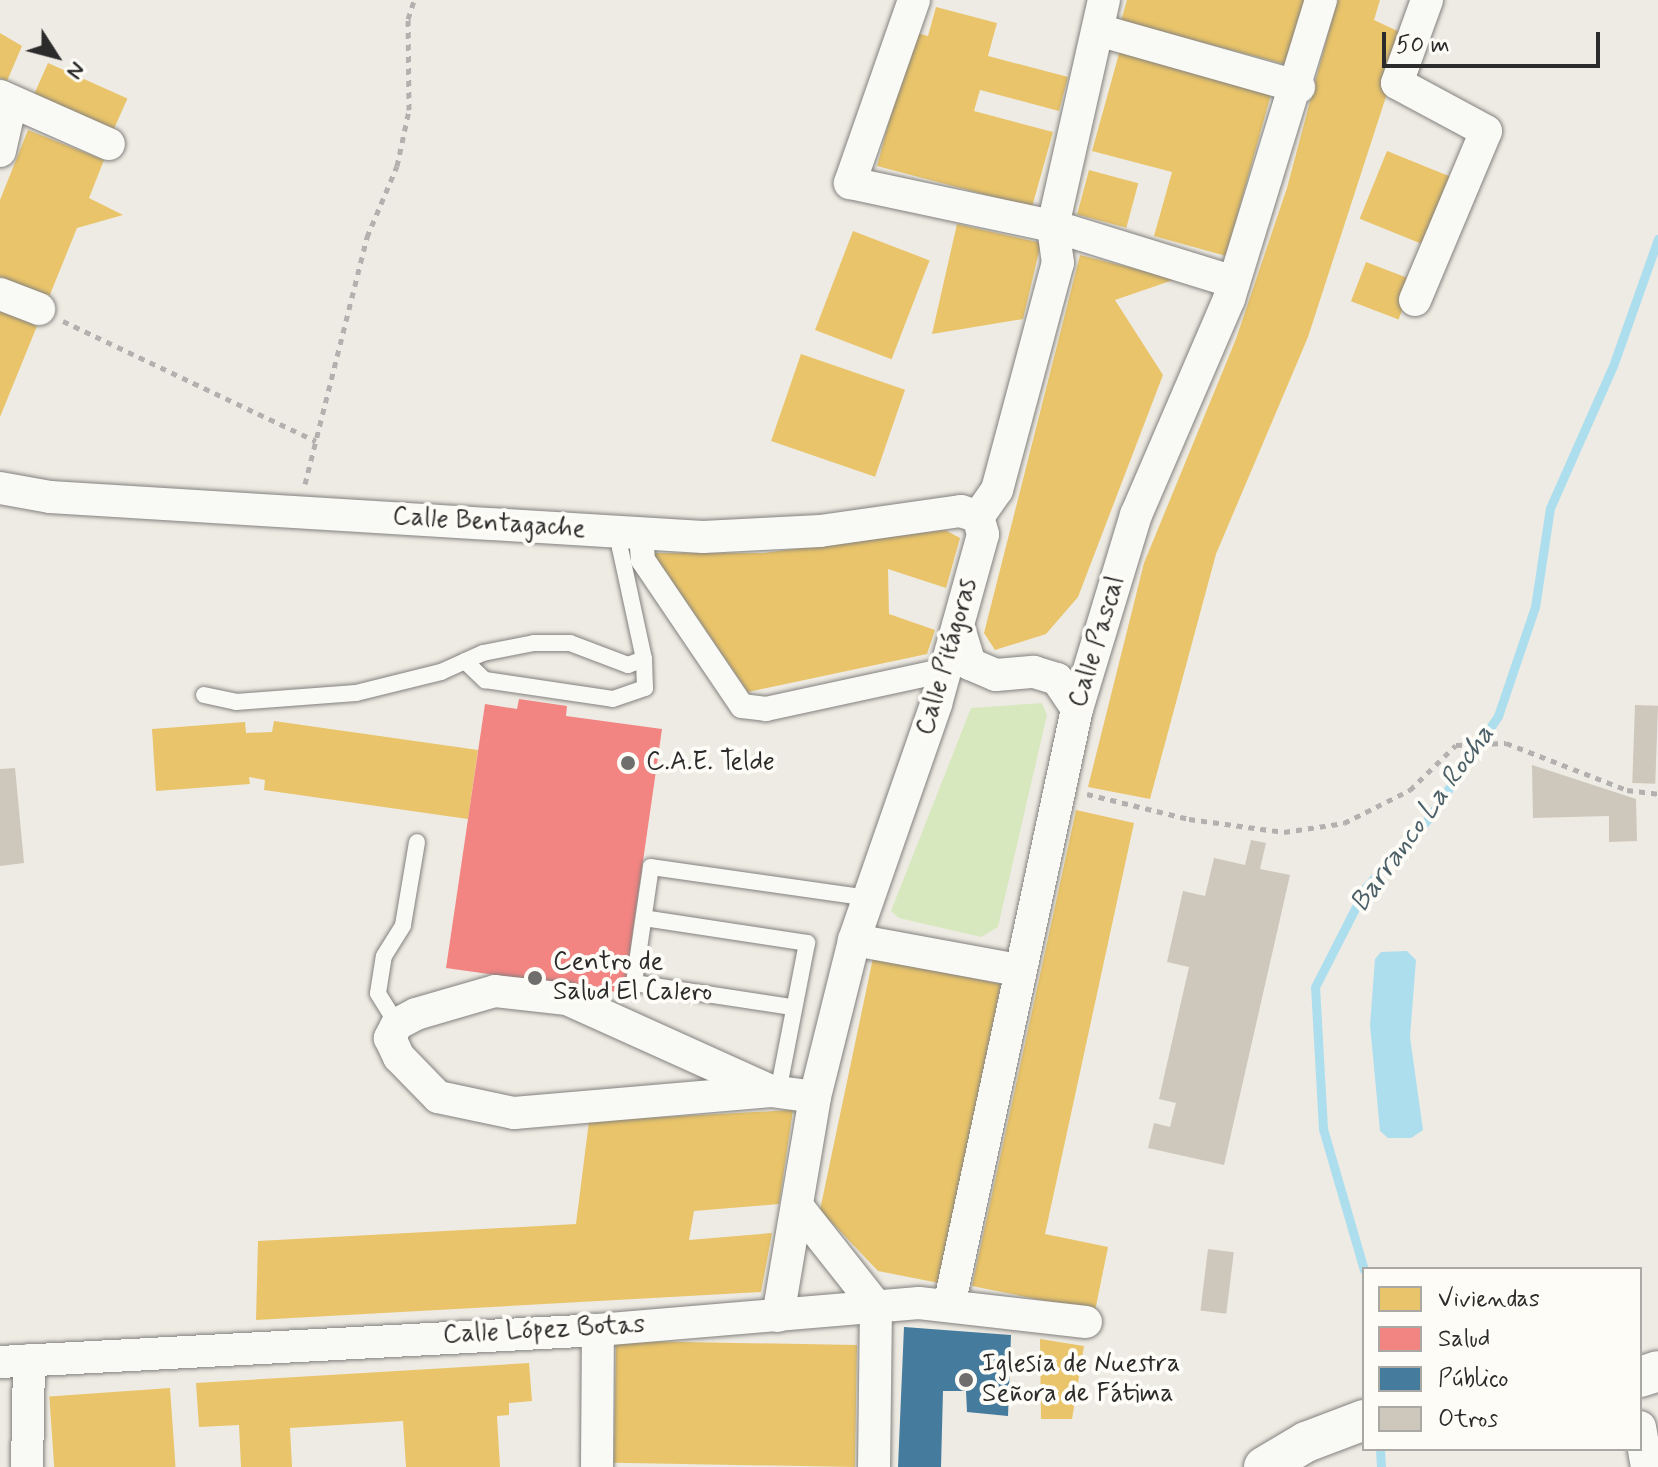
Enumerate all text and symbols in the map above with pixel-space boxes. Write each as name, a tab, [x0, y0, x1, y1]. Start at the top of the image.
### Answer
north arrow	[16, 16, 96, 96]
scale bar	[1386, 16, 1604, 66]
text: 50 m	[1396, 30, 1450, 61]
text: N	[60, 56, 91, 84]
street label: Calle Bentagache	[390, 502, 588, 546]
street label: Calle Pascal	[1064, 574, 1132, 710]
street label: Calle Pitágoras	[911, 575, 985, 739]
water label: Barranco La Rocha	[1344, 718, 1502, 920]
place label: C.A.E. Telde	[646, 747, 775, 779]
marker: C.A.E. Telde	[617, 752, 639, 774]
place label: Centro de Salud El Calero	[553, 947, 717, 1008]
marker: Centro de Salud El Calero	[524, 967, 546, 989]
legend	[1362, 1267, 1642, 1451]
text: Viviendas	[1438, 1284, 1540, 1315]
street label: Calle López Botas	[447, 1310, 641, 1352]
text: Salud	[1438, 1324, 1490, 1355]
place label: Iglesia de Nuestra Señora de Fátima	[982, 1349, 1178, 1410]
text: Público	[1438, 1364, 1508, 1395]
marker: Iglesia de Nuestra Señora de Fátima	[957, 1371, 975, 1389]
text: Otros	[1438, 1404, 1498, 1435]

